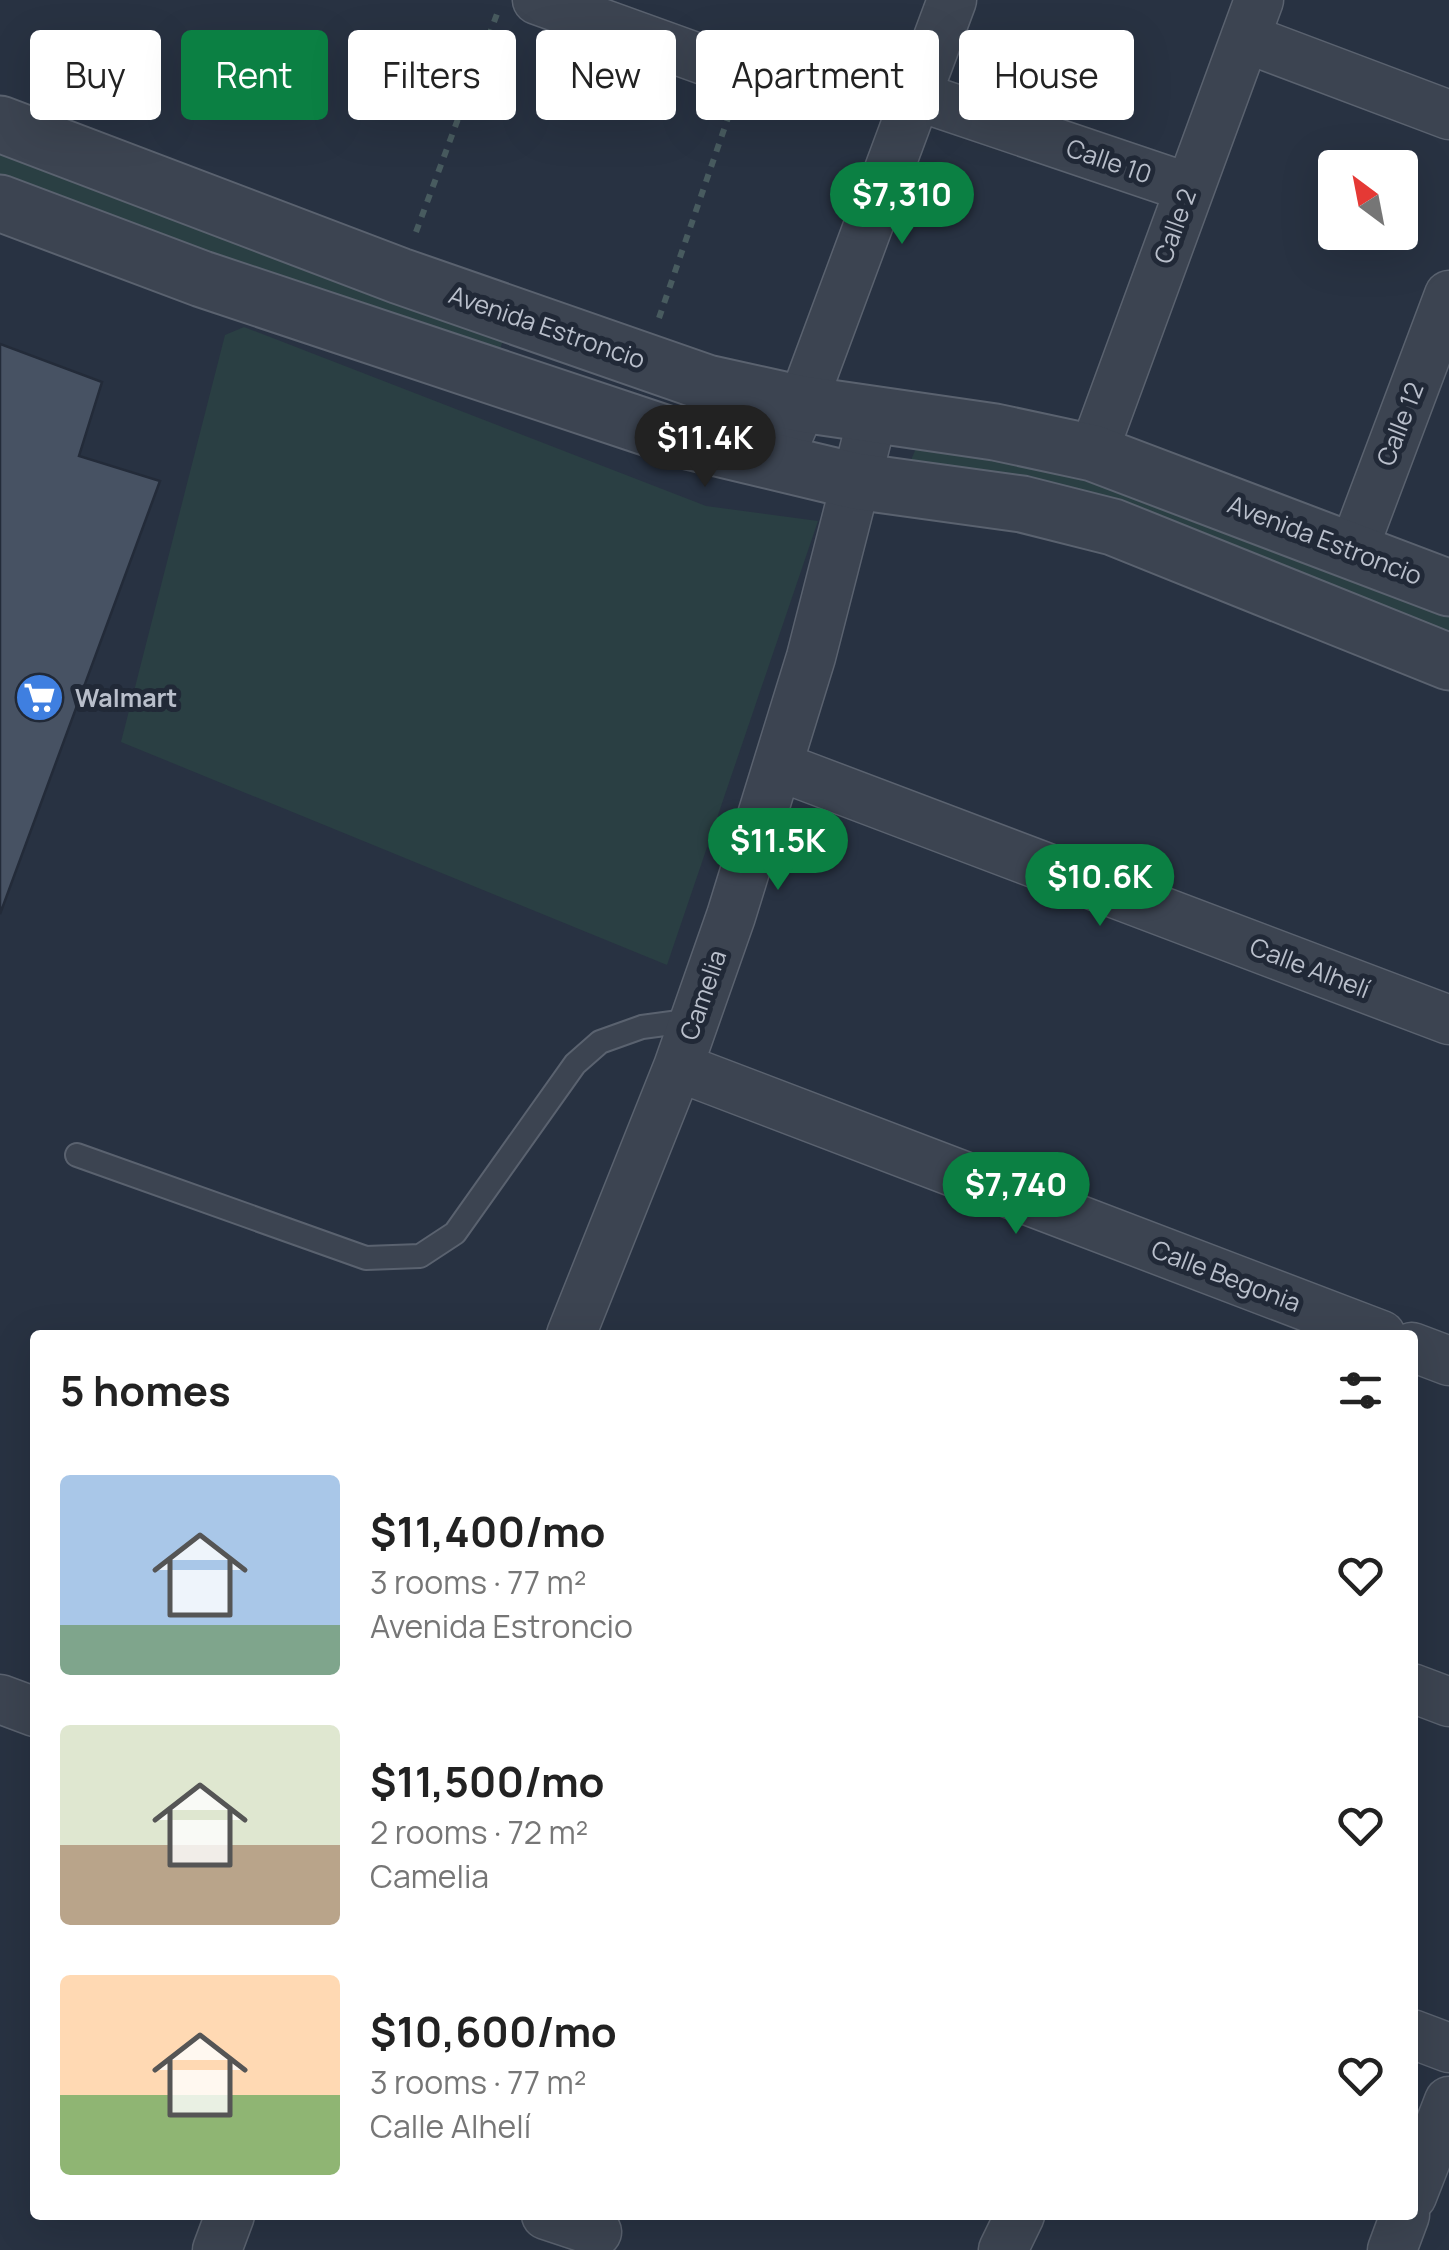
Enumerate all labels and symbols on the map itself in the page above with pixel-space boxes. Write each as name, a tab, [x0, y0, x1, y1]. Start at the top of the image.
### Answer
street label: Calle 10	[1062, 130, 1156, 191]
north arrow	[1318, 150, 1418, 250]
pin: $7,310	[821, 162, 983, 247]
street label: Calle 2	[1145, 184, 1204, 268]
street label: Avenida Estroncio	[444, 277, 650, 377]
street label: Calle 12	[1368, 377, 1431, 471]
pin: $11.4K	[624, 405, 786, 490]
street label: Avenida Estroncio	[1223, 486, 1427, 593]
supermarket icon: Walmart	[14, 672, 66, 724]
place label: Walmart	[75, 680, 177, 715]
pin: $11.5K	[697, 808, 859, 893]
pin: $10.6K	[1019, 844, 1181, 929]
street label: Calle Alhelí	[1245, 929, 1375, 1006]
street label: Camelia	[671, 945, 734, 1045]
pin: $7,740	[935, 1152, 1097, 1237]
street label: Calle Begonia	[1147, 1231, 1306, 1320]

